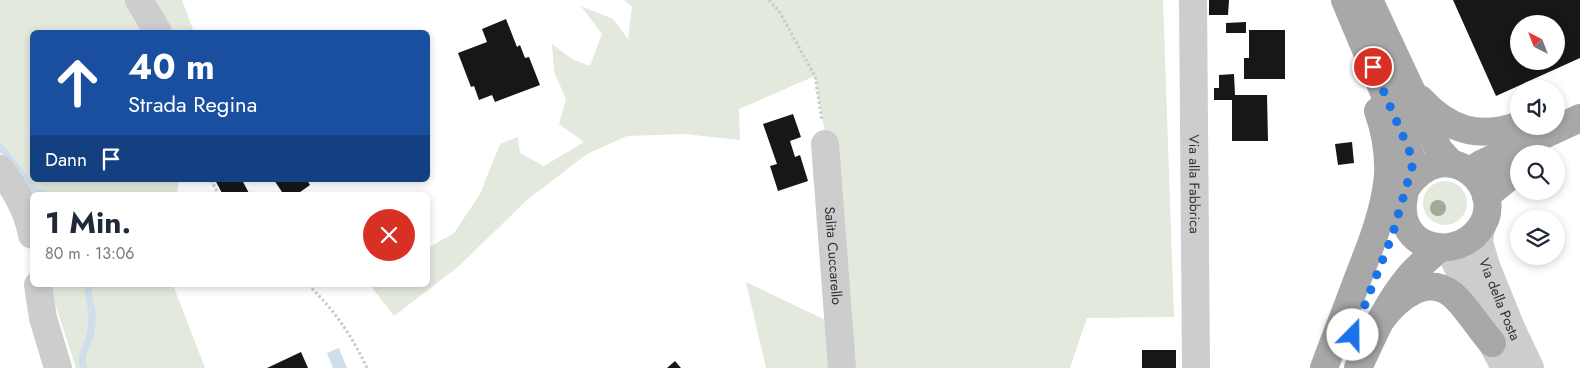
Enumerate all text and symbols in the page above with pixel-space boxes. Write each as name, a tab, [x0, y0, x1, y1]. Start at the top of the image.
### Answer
north arrow	[1510, 15, 1565, 70]
map controls	[1510, 15, 1565, 265]
text: 40 m	[128, 42, 215, 92]
pin	[1352, 46, 1394, 88]
icon: ahead	[45, 50, 110, 115]
icon: arrive	[1359, 53, 1387, 81]
button: sound	[1510, 80, 1565, 135]
text: Strada Regina	[128, 88, 257, 120]
street label: Via alla Fabbrica	[1184, 134, 1205, 234]
icon: arrive	[97, 145, 125, 173]
button: search	[1510, 145, 1565, 200]
text: Dann	[45, 146, 87, 173]
text: 1 Min.	[45, 201, 131, 244]
street label: Salita Cuccarello	[820, 206, 847, 306]
button: close	[363, 209, 415, 261]
button: layers	[1510, 210, 1565, 265]
text: 80 m · 13:06	[45, 242, 135, 265]
street label: Via della Posta	[1474, 256, 1525, 344]
position arrow	[1326, 308, 1378, 360]

